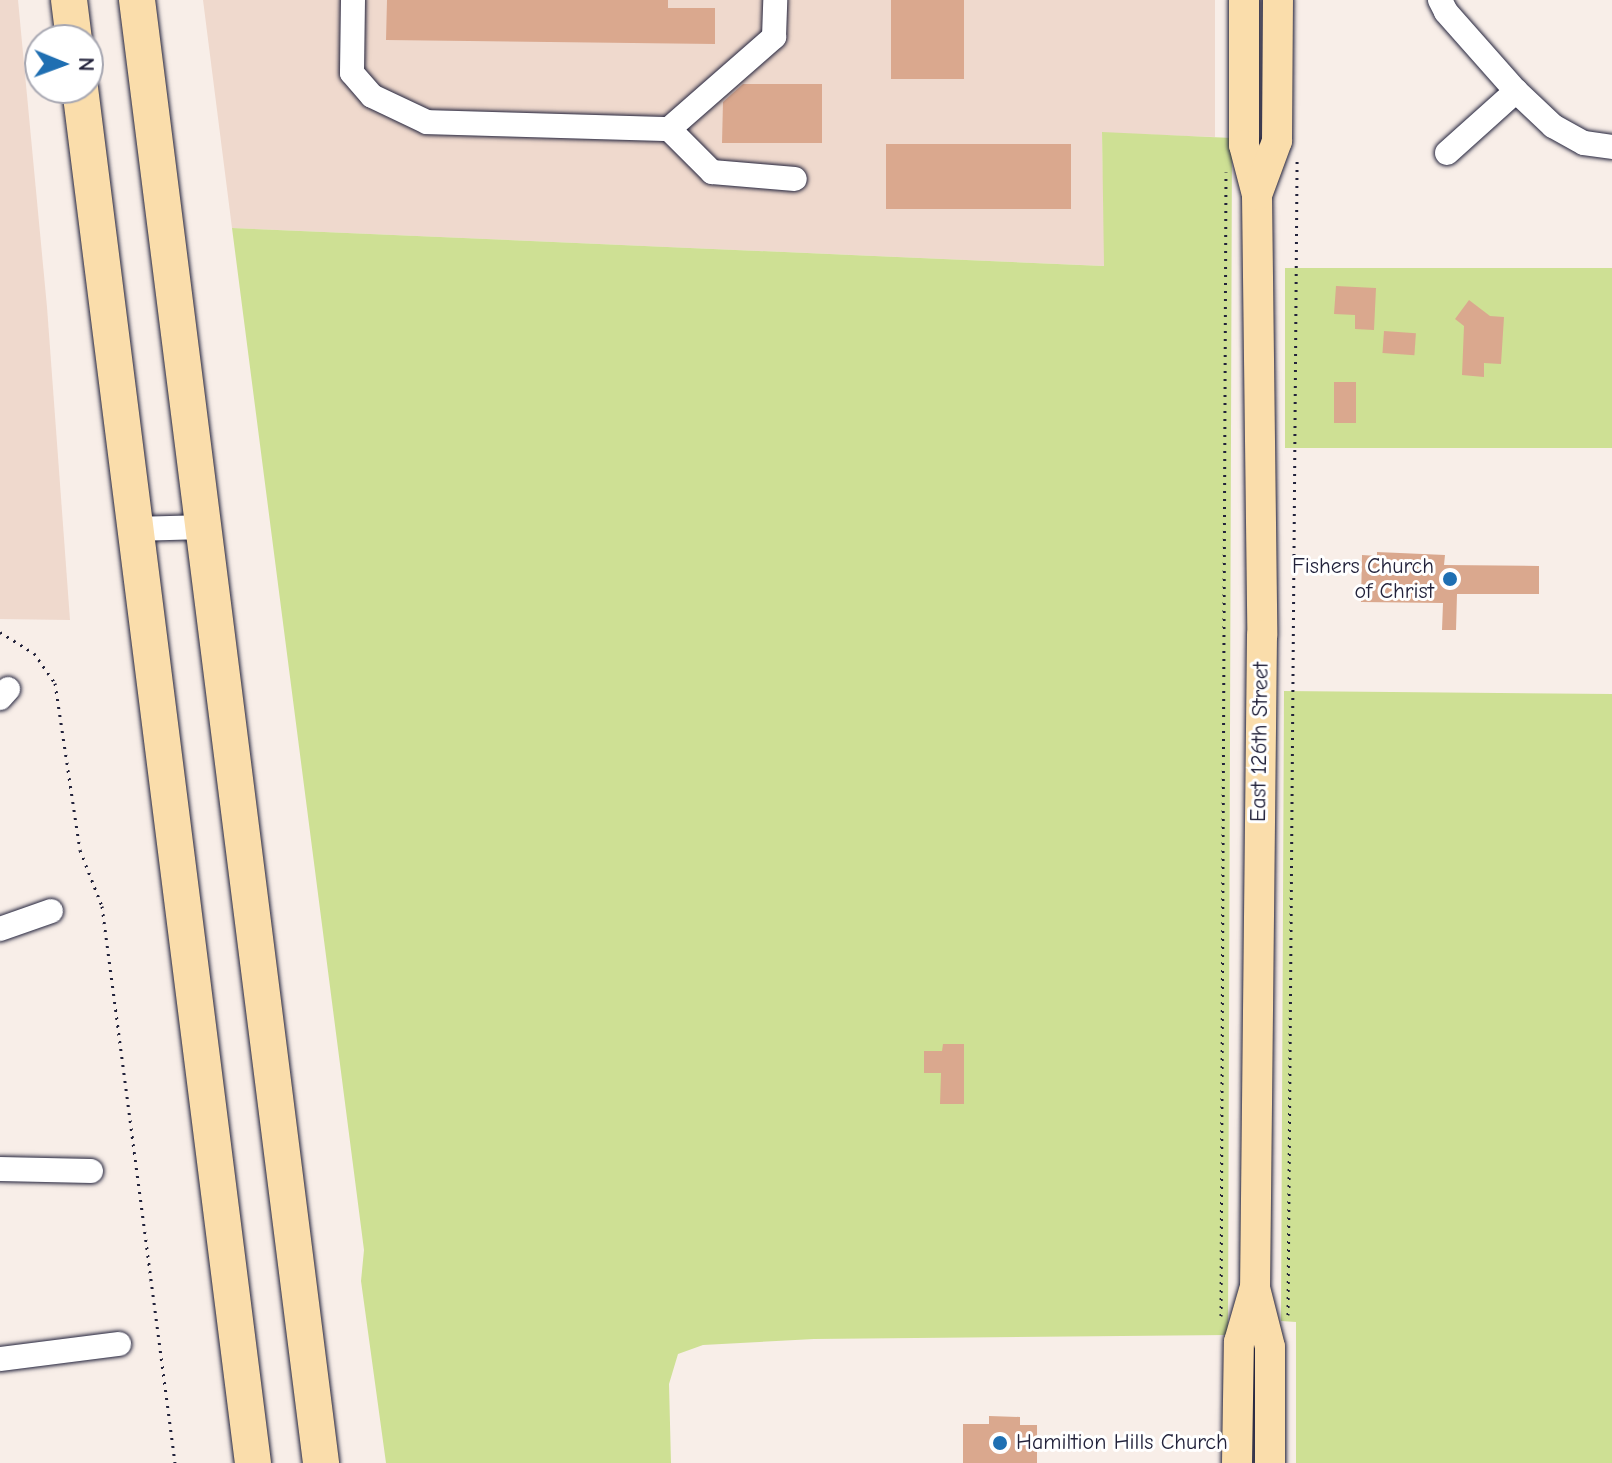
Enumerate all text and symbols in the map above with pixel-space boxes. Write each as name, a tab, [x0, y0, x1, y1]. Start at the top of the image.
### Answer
north arrow	[24, 24, 104, 104]
text: N	[73, 57, 99, 72]
place label: Fishers Church of Christ	[1292, 553, 1434, 604]
marker: Fishers Church of Christ	[1441, 570, 1459, 588]
street label: East 126th Street	[1245, 662, 1275, 822]
place label: Hamiltion Hills Church	[1016, 1430, 1228, 1456]
marker: Hamiltion Hills Church	[991, 1434, 1009, 1452]

